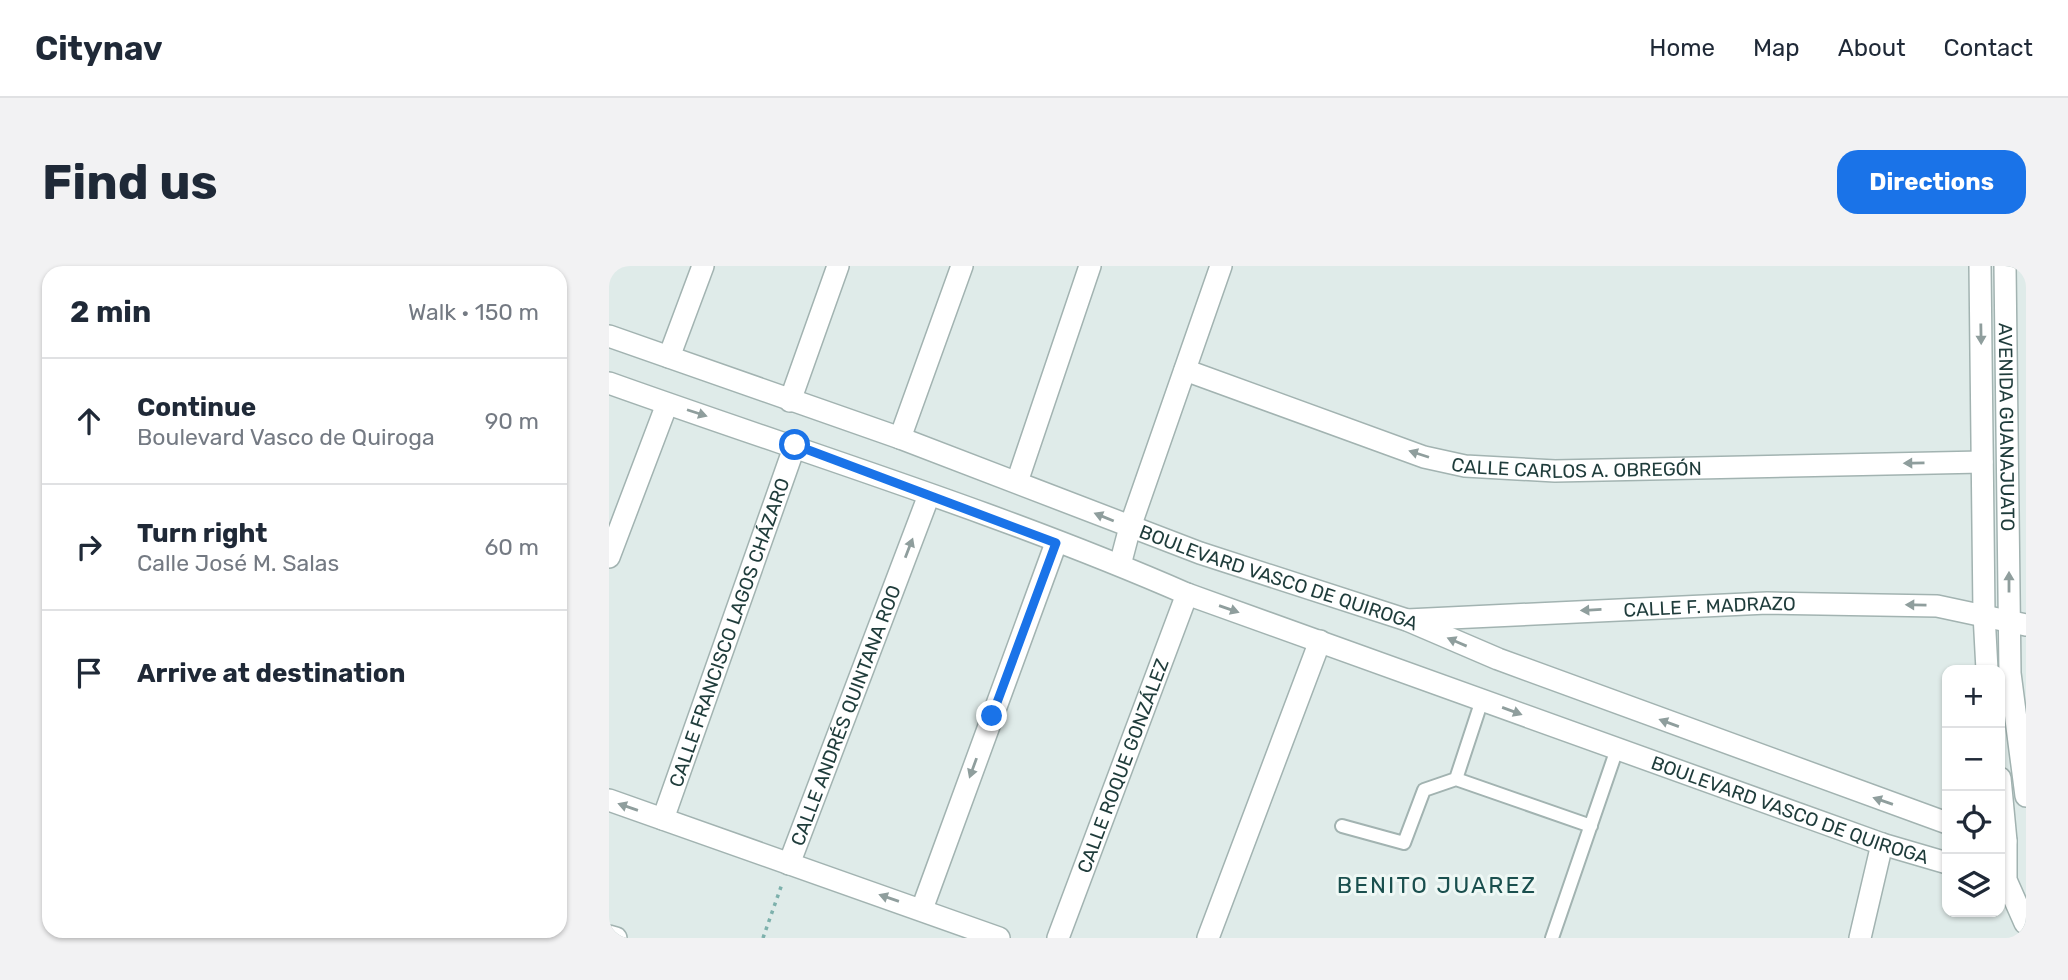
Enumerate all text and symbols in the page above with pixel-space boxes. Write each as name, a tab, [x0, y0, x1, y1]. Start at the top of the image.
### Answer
text: Citynav	[35, 29, 163, 68]
text: Home	[1649, 34, 1715, 62]
text: Map	[1753, 34, 1800, 62]
text: About	[1838, 34, 1906, 62]
text: Contact	[1944, 34, 2033, 62]
button: Directions	[1837, 150, 2026, 214]
text: Find us	[42, 153, 218, 211]
text: 2 min	[70, 294, 151, 330]
text: Walk · 150 m	[408, 298, 539, 326]
one-way arrow	[1975, 323, 1987, 345]
street label: AVENIDA GUANAJUATO	[1994, 323, 2019, 531]
text: Continue	[137, 392, 256, 423]
icon: ahead	[70, 402, 108, 440]
text: 90 m	[485, 407, 539, 435]
one-way arrow	[686, 409, 707, 419]
text: Boulevard Vasco de Quiroga	[137, 423, 435, 451]
route start	[779, 429, 810, 460]
one-way arrow	[1408, 449, 1429, 459]
street label: CALLE CARLOS A. OBREGÓN	[1449, 452, 1702, 483]
one-way arrow	[1903, 458, 1925, 469]
street label: CALLE FRANCISCO LAGOS CHÁZARO	[664, 475, 794, 790]
one-way arrow	[1093, 511, 1114, 522]
text: Turn right	[137, 518, 267, 549]
street label: BOULEVARD VASCO DE QUIROGA	[1136, 520, 1422, 635]
icon: right	[70, 528, 108, 566]
text: 60 m	[484, 533, 539, 561]
one-way arrow	[903, 537, 914, 558]
text: Calle José M. Salas	[137, 549, 339, 577]
one-way arrow	[2003, 571, 2015, 593]
street label: CALLE ANDRÉS QUINTANA ROO	[786, 582, 906, 849]
street label: CALLE F. MADRAZO	[1623, 592, 1796, 622]
one-way arrow	[1905, 599, 1927, 611]
one-way arrow	[1218, 604, 1239, 615]
one-way arrow	[1580, 605, 1602, 616]
one-way arrow	[1446, 636, 1467, 647]
icon: arrive	[70, 654, 108, 692]
street label: CALLE ROQUE GONZÁLEZ	[1072, 655, 1174, 876]
text: Arrive at destination	[137, 658, 405, 689]
map controls	[1942, 665, 2005, 917]
button: +	[1942, 665, 2005, 728]
route end	[976, 700, 1007, 731]
one-way arrow	[1501, 706, 1522, 717]
one-way arrow	[1658, 717, 1679, 728]
button: −	[1942, 728, 2005, 791]
street label: BOULEVARD VASCO DE QUIROGA	[1648, 751, 1932, 869]
one-way arrow	[967, 758, 978, 779]
button: locate	[1942, 791, 2005, 854]
one-way arrow	[1872, 795, 1893, 806]
one-way arrow	[618, 801, 639, 812]
button: layers	[1942, 854, 2005, 917]
district label: BENITO JUAREZ	[1337, 871, 1537, 899]
one-way arrow	[879, 892, 900, 903]

